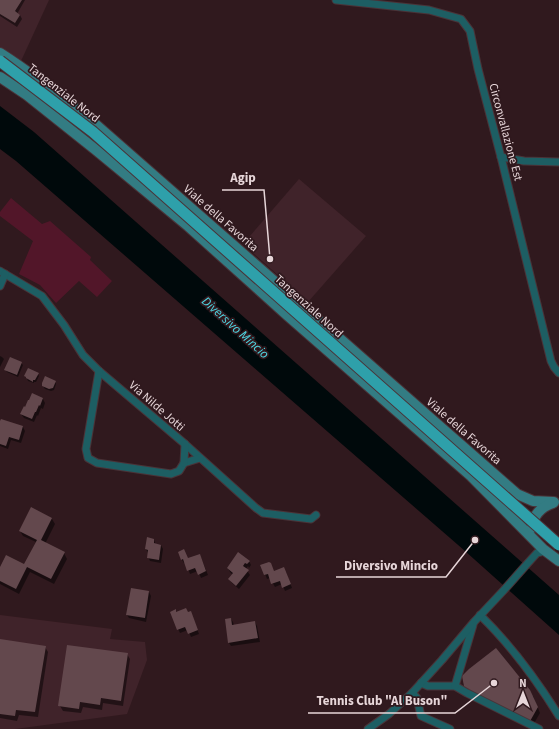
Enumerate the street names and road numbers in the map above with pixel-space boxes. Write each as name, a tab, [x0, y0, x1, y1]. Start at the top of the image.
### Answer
street label: Tangenziale Nord	[24, 60, 103, 127]
street label: Circonvallazione Est	[484, 81, 527, 183]
street label: Viale della Favorita	[179, 181, 262, 256]
street label: Tangenziale Nord	[271, 271, 347, 342]
street label: Via Nilde Jotti	[125, 377, 188, 436]
street label: Viale della Favorita	[422, 394, 505, 469]

